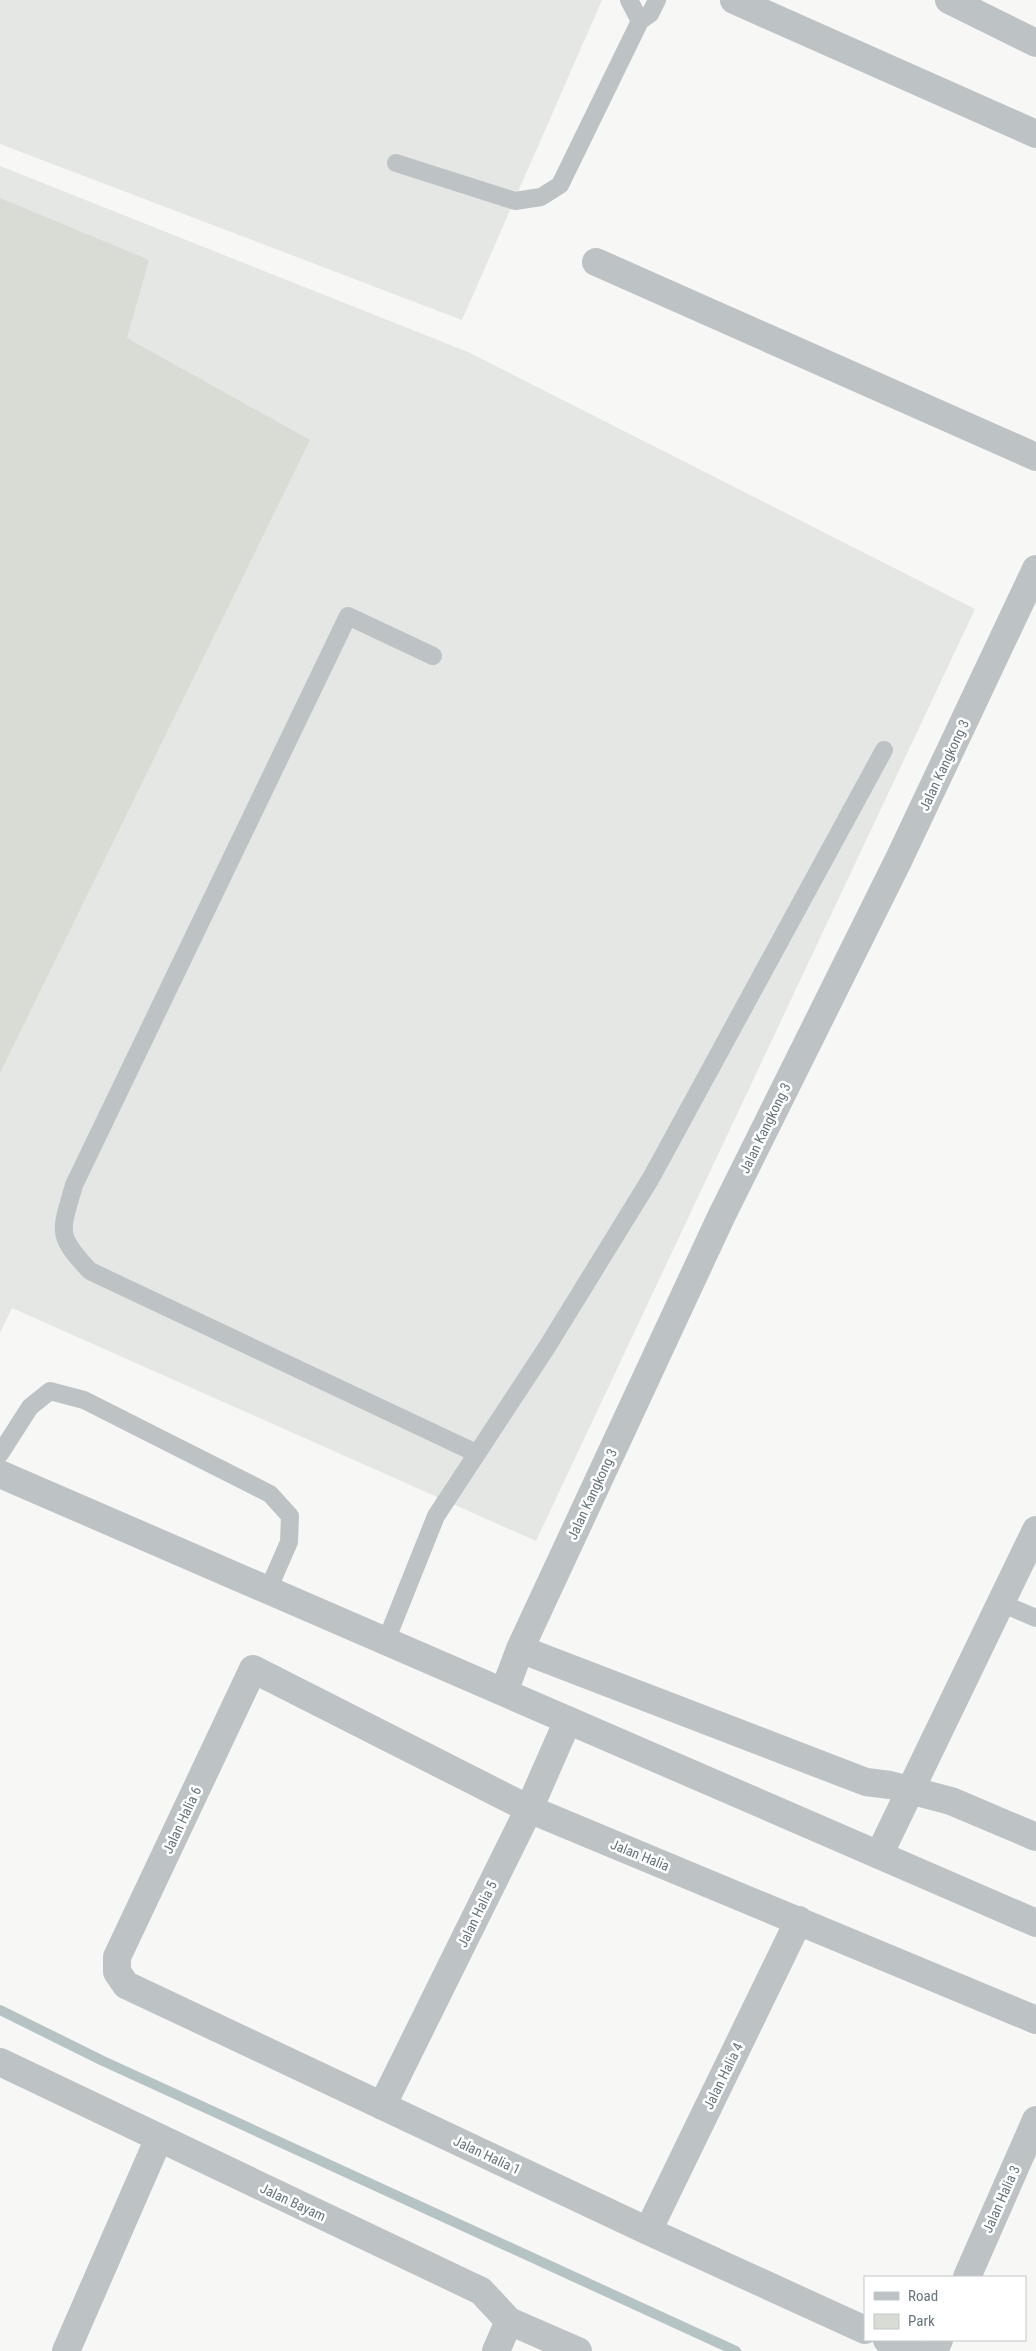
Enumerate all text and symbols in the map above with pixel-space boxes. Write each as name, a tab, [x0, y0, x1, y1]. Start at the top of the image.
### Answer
street label: Jalan Kangkong 3	[916, 717, 972, 813]
street label: Jalan Kangkong 3	[736, 1080, 794, 1176]
street label: Jalan Kangkong 3	[564, 1446, 620, 1542]
street label: Jalan Halia 6	[160, 1784, 205, 1856]
street label: Jalan Halia	[608, 1836, 672, 1874]
street label: Jalan Halia 5	[454, 1878, 500, 1950]
street label: Jalan Halia 4	[700, 2040, 746, 2112]
street label: Jalan Halia 1	[451, 2133, 523, 2177]
street label: Jalan Halia 3	[979, 2163, 1023, 2235]
street label: Jalan Bayam	[258, 2180, 328, 2224]
legend	[864, 2276, 1026, 2341]
text: Road	[908, 2287, 938, 2305]
text: Park	[908, 2312, 935, 2330]

